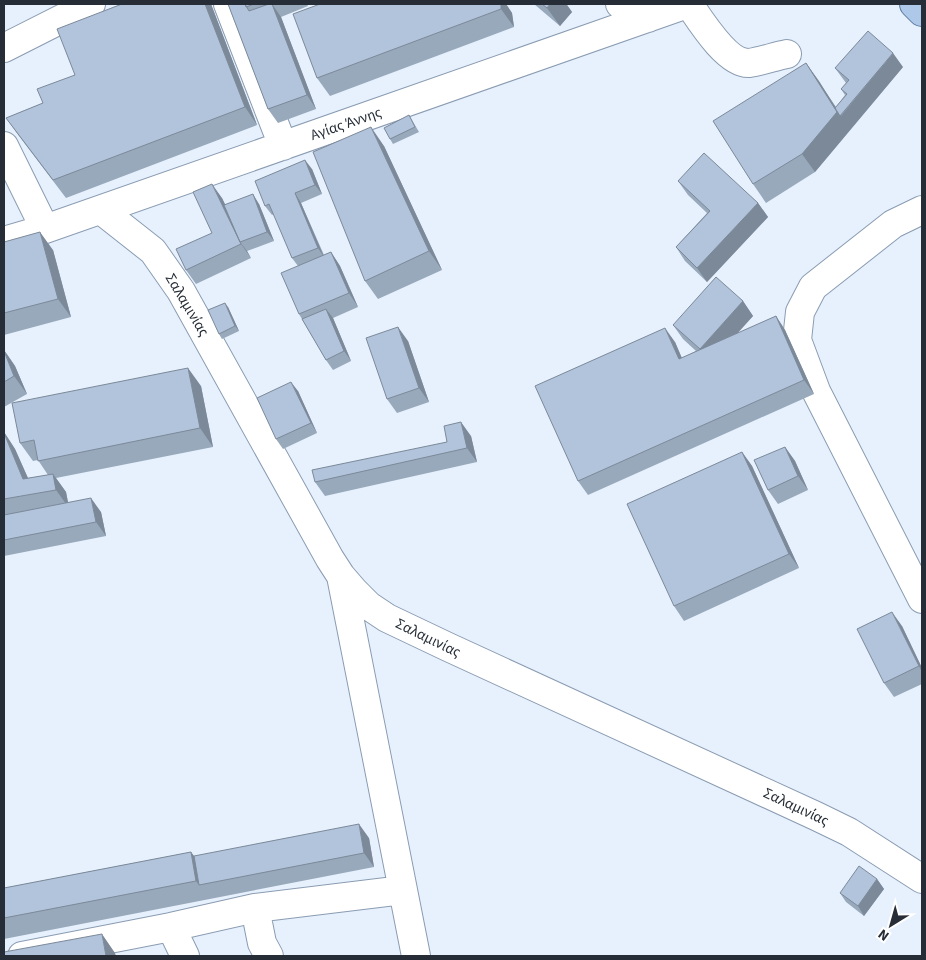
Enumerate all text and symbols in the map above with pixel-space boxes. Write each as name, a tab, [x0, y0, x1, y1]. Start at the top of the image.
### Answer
street label: Αγίας Άννης	[308, 102, 385, 146]
street label: Σαλαμινίας	[160, 270, 214, 341]
street label: Σαλαμινίας	[392, 613, 465, 663]
street label: Σαλαμινίας	[760, 783, 833, 832]
north arrow	[866, 900, 916, 950]
text: N	[874, 924, 894, 945]

